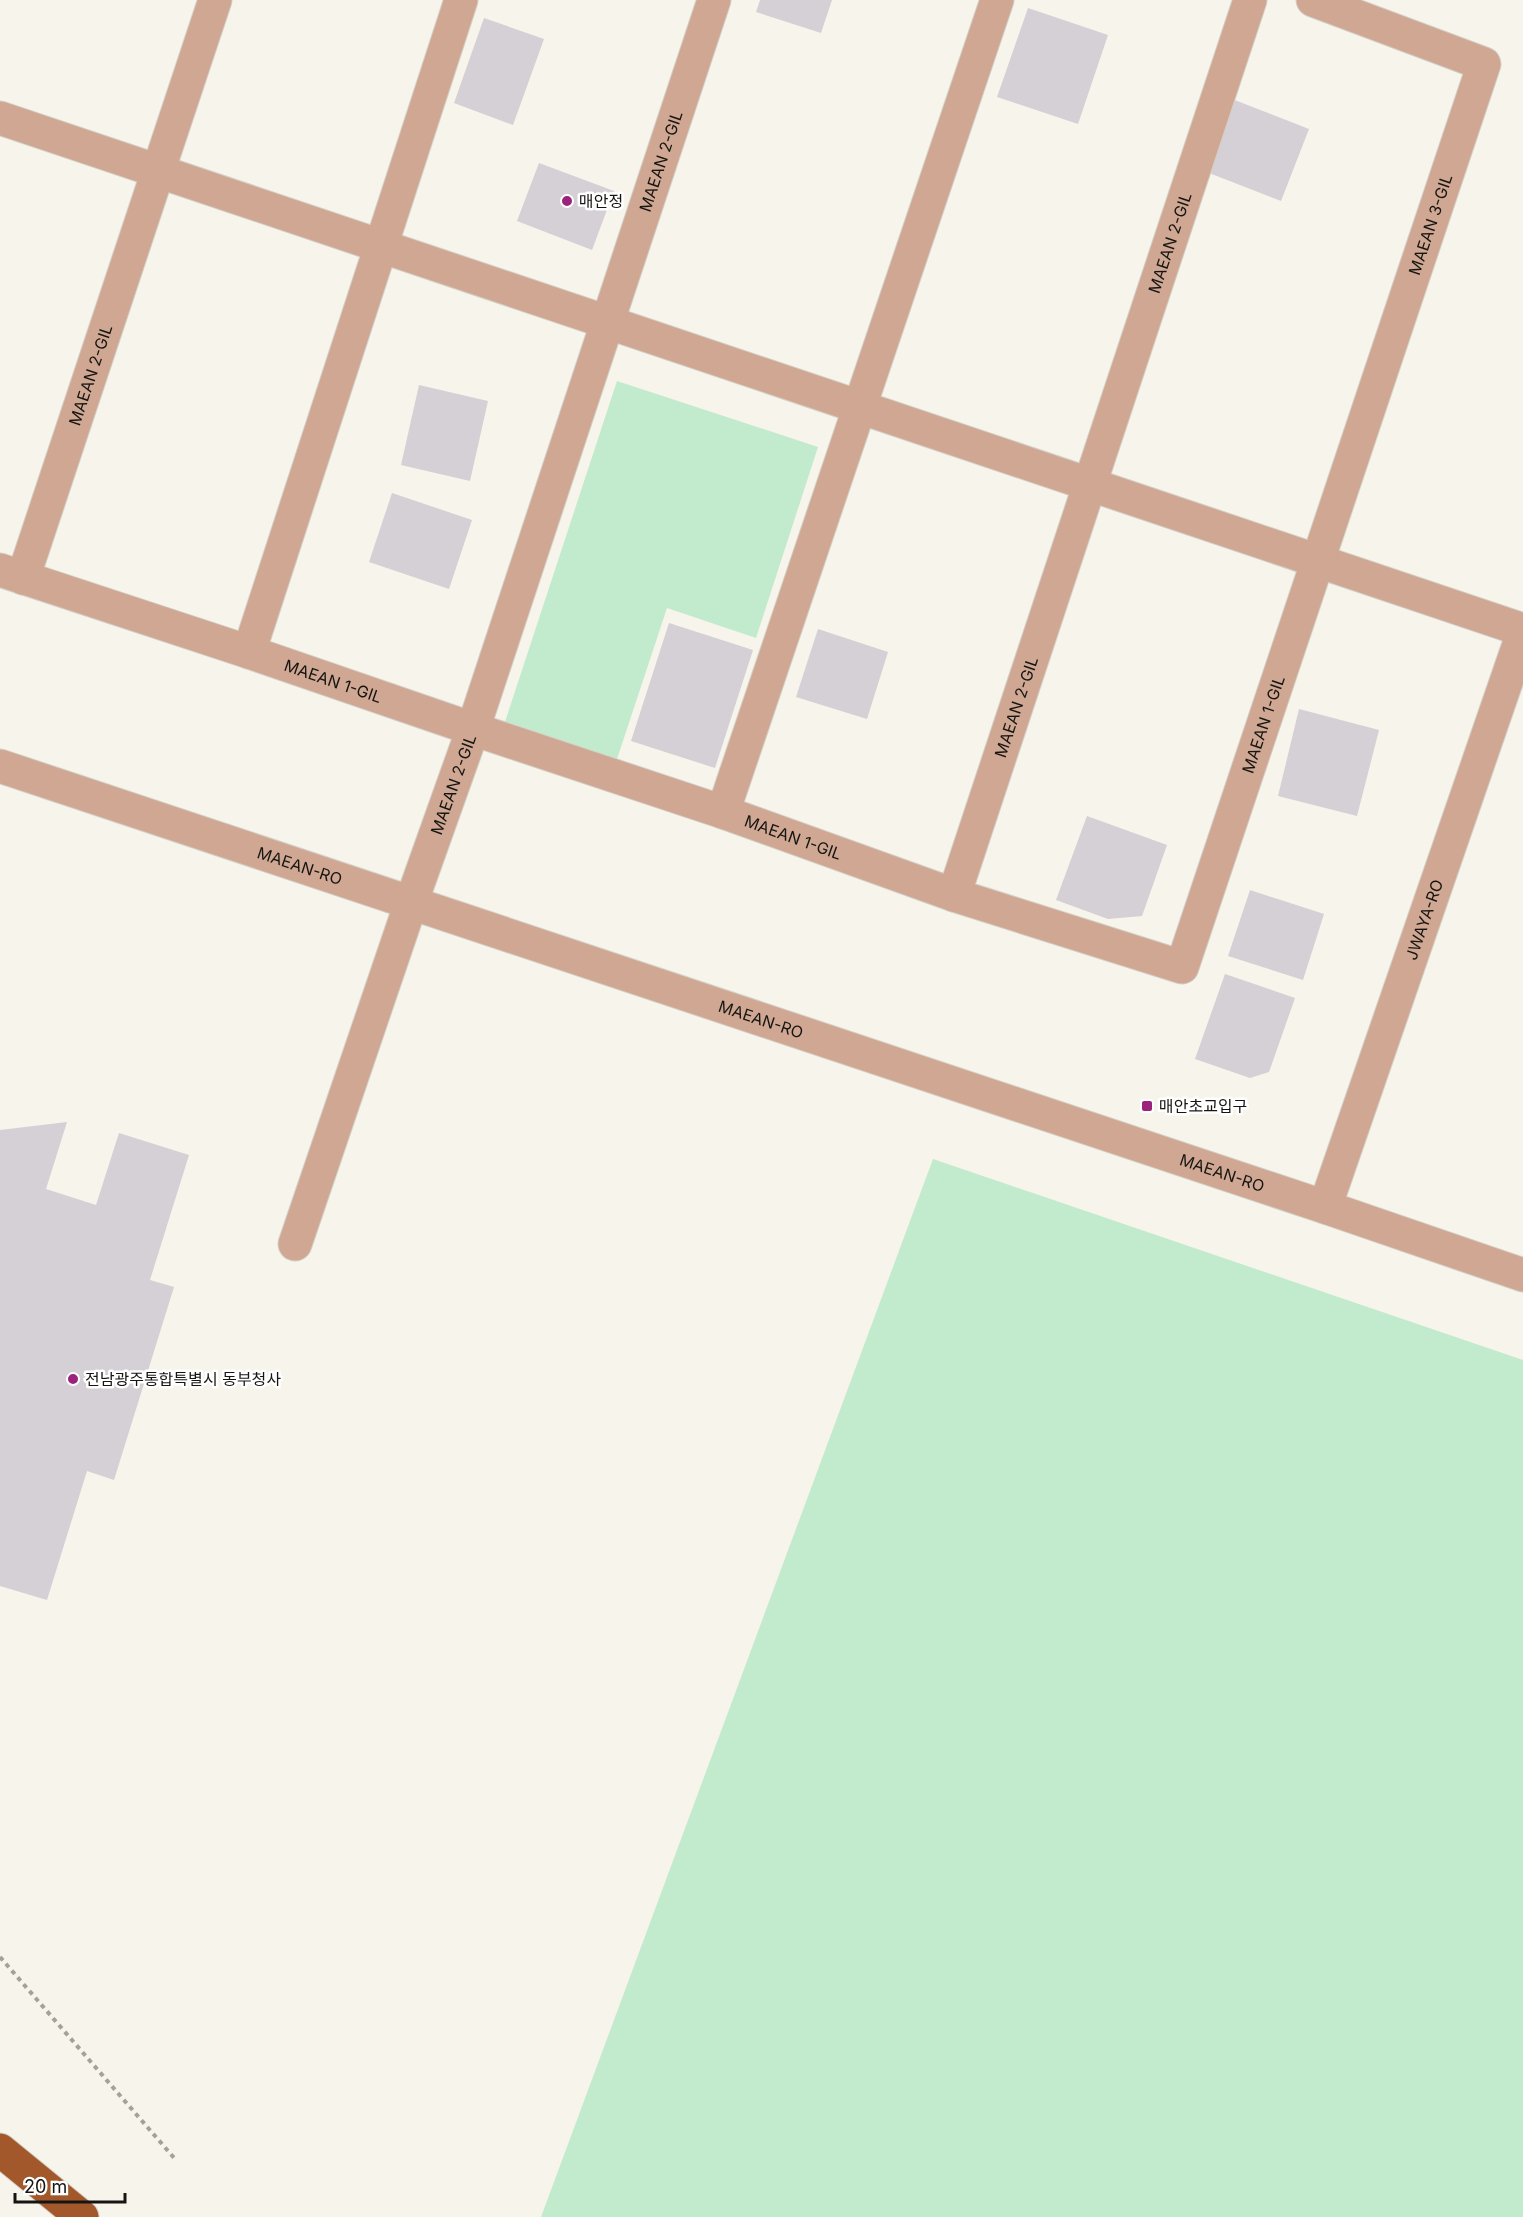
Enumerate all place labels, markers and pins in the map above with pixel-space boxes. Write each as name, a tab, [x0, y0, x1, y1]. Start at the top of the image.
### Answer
place label: 매안정	[579, 191, 623, 211]
marker: 매안정	[560, 194, 574, 208]
place label: 매안초교입구	[1159, 1096, 1247, 1116]
marker: 매안초교입구	[1140, 1099, 1154, 1113]
place label: 전남광주통합특별시 동부청사	[85, 1369, 281, 1389]
marker: 전남광주통합특별시 동부청사	[66, 1372, 80, 1386]

